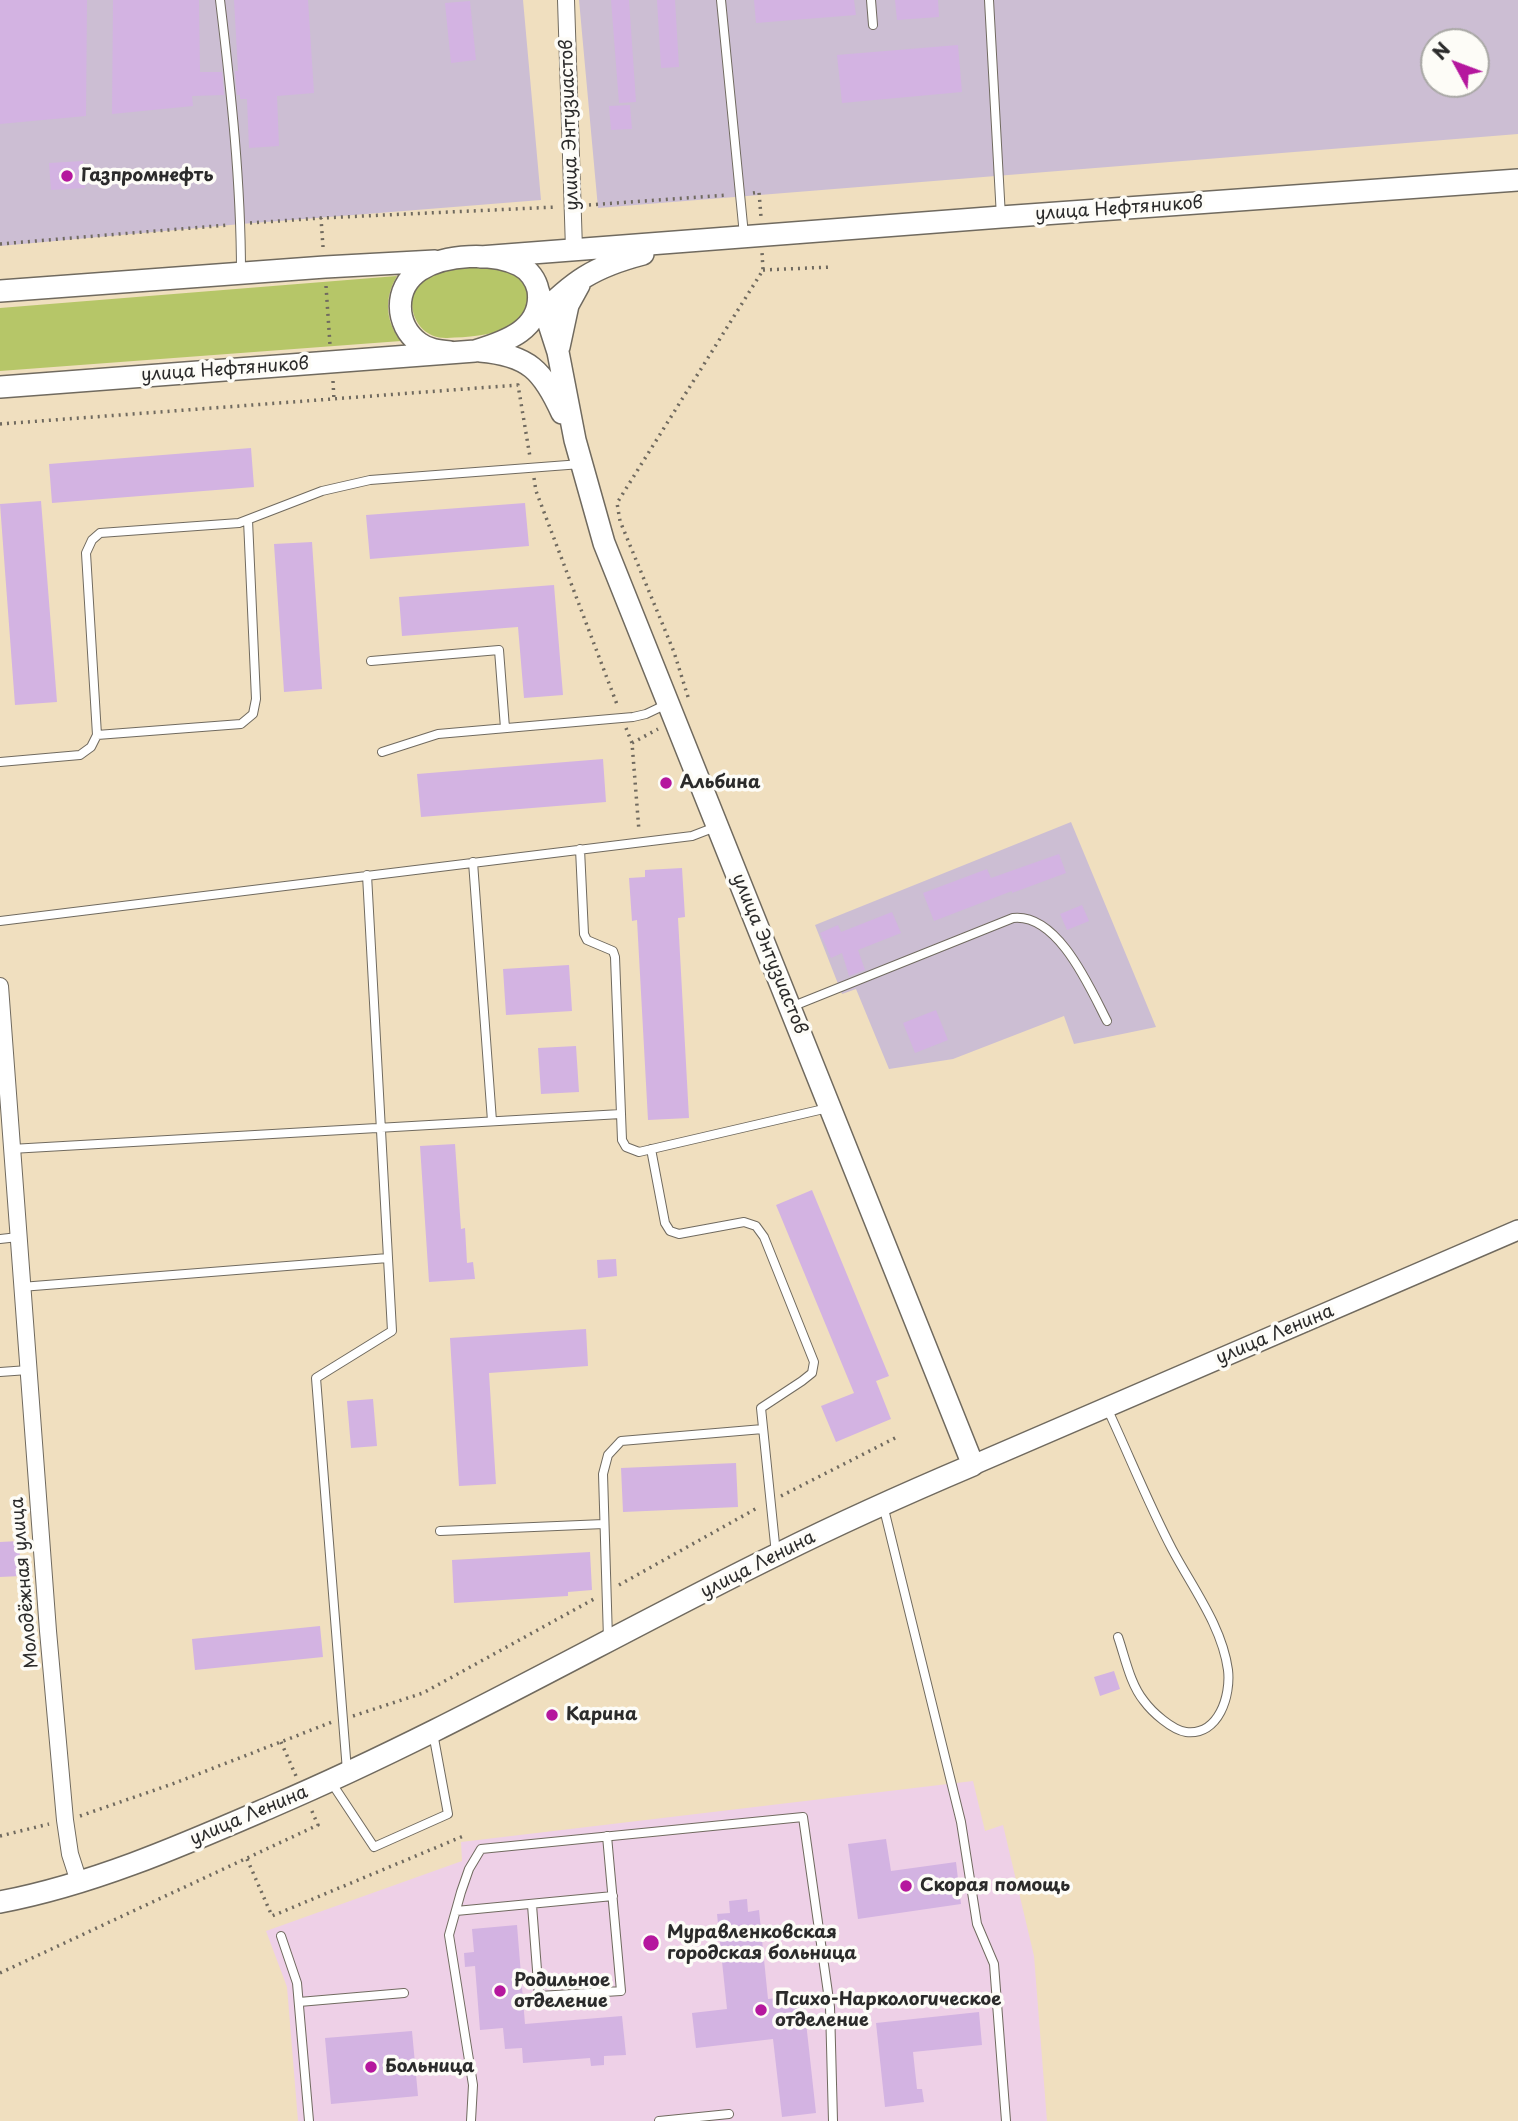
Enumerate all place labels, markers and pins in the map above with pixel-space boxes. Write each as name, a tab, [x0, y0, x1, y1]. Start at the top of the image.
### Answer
place label: Газпромнефть	[81, 165, 213, 187]
marker: Газпромнефть	[59, 168, 75, 184]
place label: Альбина	[680, 772, 761, 794]
marker: Альбина	[658, 775, 674, 791]
place label: Карина	[566, 1704, 638, 1726]
marker: Карина	[544, 1707, 560, 1723]
place label: Скорая помощь	[920, 1875, 1070, 1897]
marker: Скорая помощь	[898, 1878, 914, 1894]
place label: Муравленковская городская больница	[667, 1922, 857, 1965]
marker: Муравленковская городская больница	[641, 1933, 661, 1953]
place label: Родильное отделение	[514, 1970, 610, 2012]
marker: Родильное отделение	[492, 1983, 508, 1999]
place label: Психо-Наркологическое отделение	[775, 1989, 1001, 2032]
marker: Психо-Наркологическое отделение	[753, 2002, 769, 2018]
place label: Больница	[385, 2056, 475, 2078]
marker: Больница	[363, 2059, 379, 2075]

